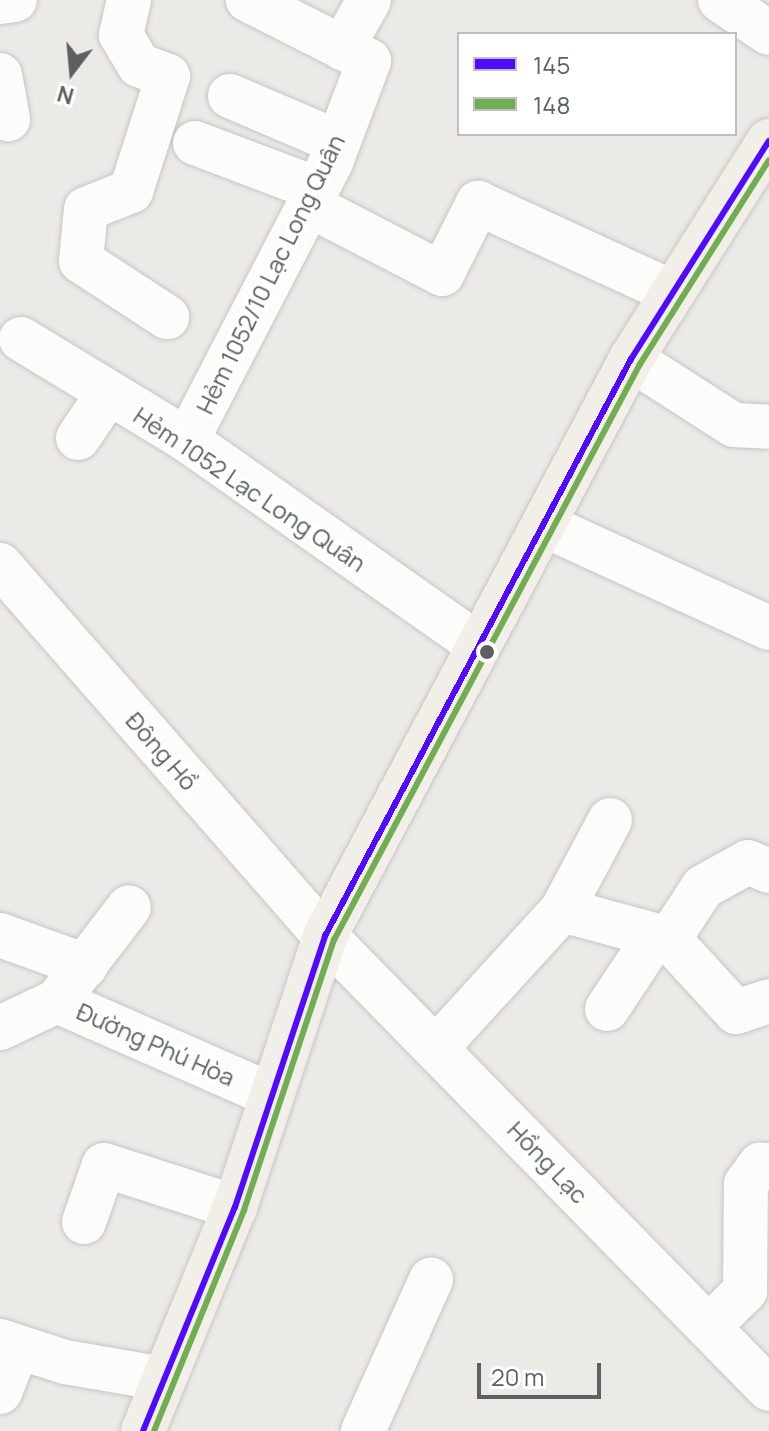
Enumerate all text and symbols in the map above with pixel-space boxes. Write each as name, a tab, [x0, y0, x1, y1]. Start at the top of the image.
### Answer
north arrow	[32, 32, 112, 112]
legend	[457, 32, 737, 136]
text: 145	[533, 48, 570, 81]
text: N	[54, 78, 77, 112]
text: 148	[533, 88, 570, 121]
street label: Hẻm 1052/10 Lạc Long Quân	[190, 130, 350, 418]
street label: Hẻm 1052 Lạc Long Quân	[128, 400, 372, 578]
unlabelled marker	[479, 644, 495, 660]
street label: Đông Hồ	[120, 706, 204, 796]
street label: Đường Phú Hòa	[73, 996, 239, 1092]
street label: Hồng Lạc	[502, 1115, 594, 1209]
scale bar	[481, 1347, 605, 1397]
text: 20 m	[491, 1360, 544, 1393]

